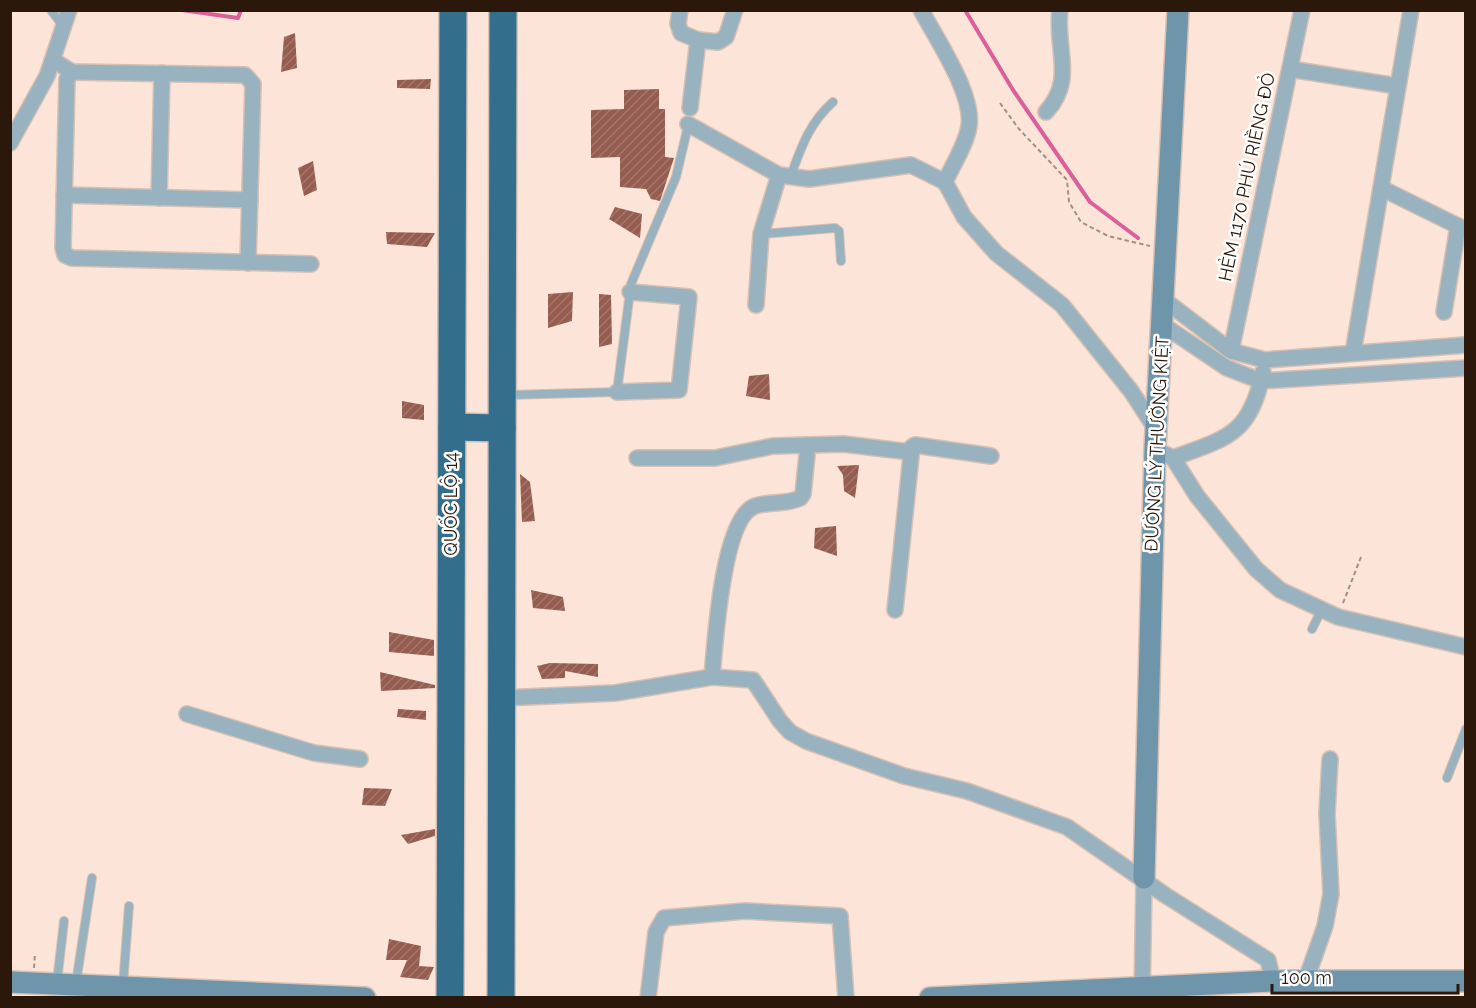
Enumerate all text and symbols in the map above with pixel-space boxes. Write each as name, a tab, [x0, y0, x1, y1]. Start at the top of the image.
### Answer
street label: HẺM 1170 PHÚ RIỀNG ĐỎ	[1213, 70, 1279, 283]
street label: ĐƯỜNG LÝ THƯỜNG KIỆT	[1139, 336, 1173, 552]
street label: QUỐC LỘ 14	[438, 452, 461, 556]
scale bar	[1272, 957, 1458, 995]
text: 100 m	[1281, 967, 1332, 988]

